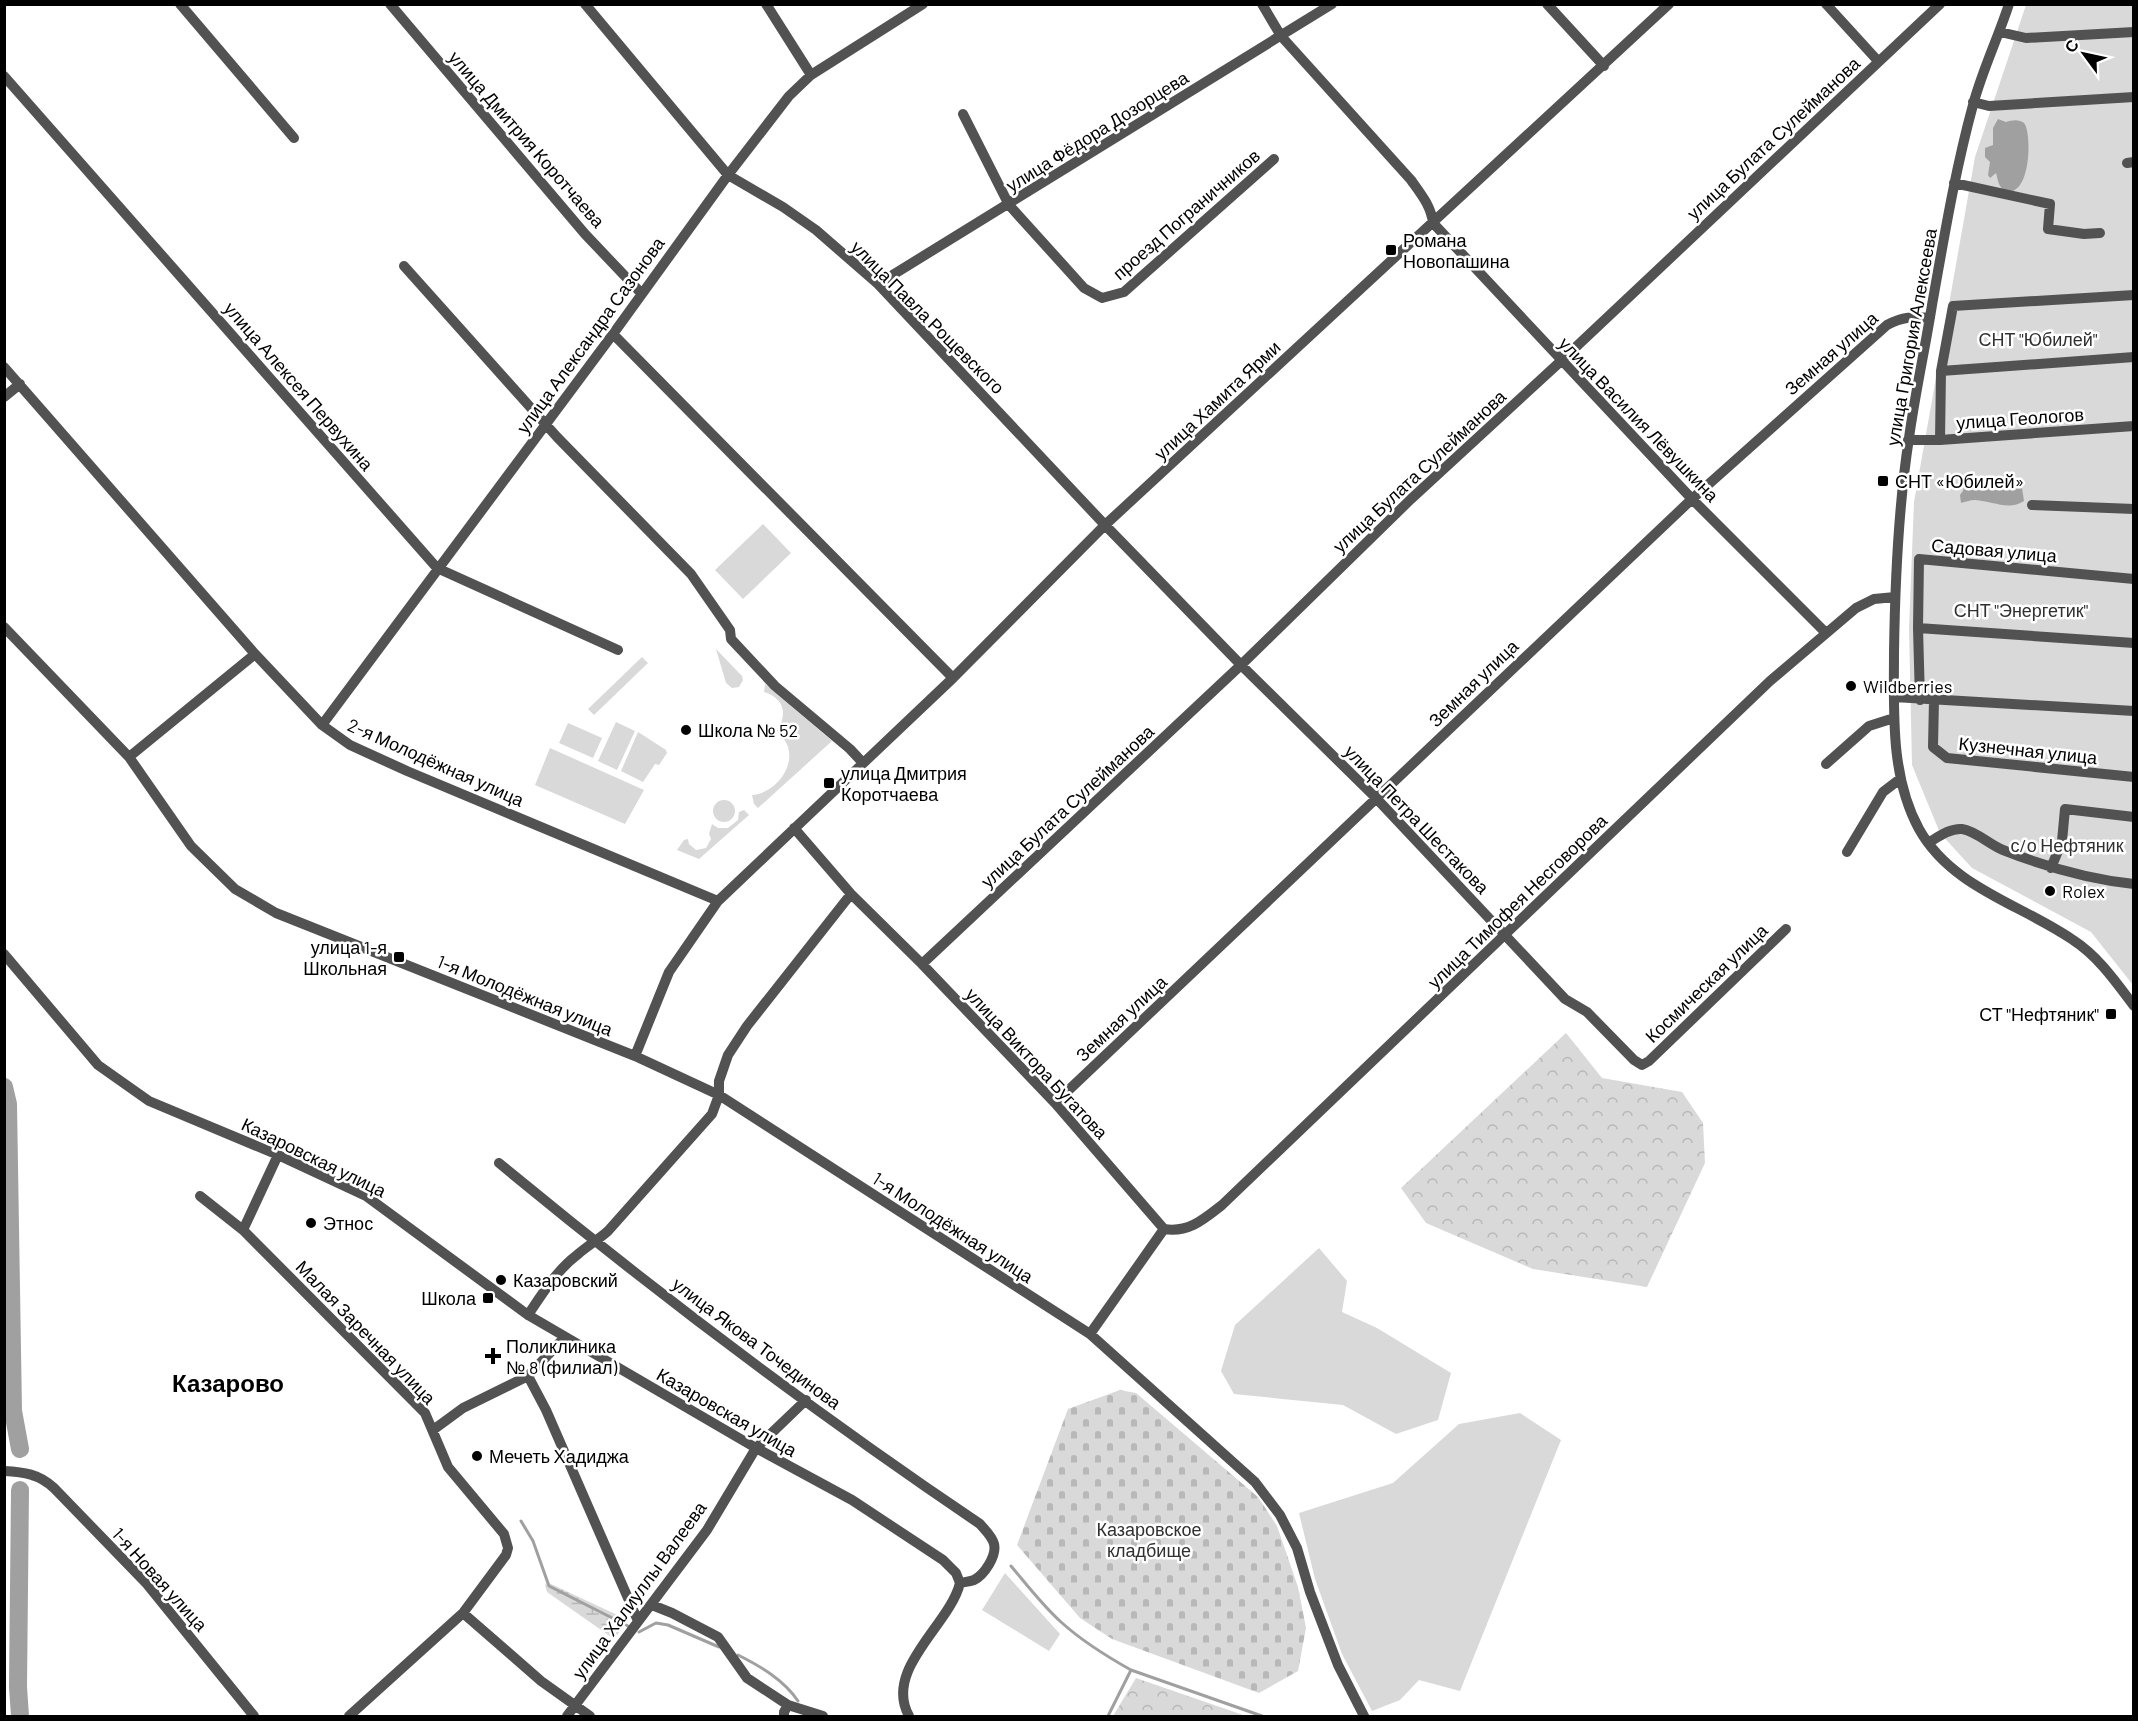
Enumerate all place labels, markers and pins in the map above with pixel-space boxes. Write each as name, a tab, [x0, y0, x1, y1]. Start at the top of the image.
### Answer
place label: Романа Новопашина	[1403, 229, 1511, 272]
marker: Романа Новопашина	[1384, 243, 1398, 257]
place label: СНТ «Юбилей»	[1895, 470, 2024, 492]
marker: СНТ «Юбилей»	[1876, 474, 1890, 488]
place label: Wildberries	[1863, 675, 1952, 697]
marker: Wildberries	[1844, 679, 1858, 693]
place label: Школа № 52	[698, 719, 798, 741]
marker: Школа № 52	[679, 723, 693, 737]
place label: улица Дмитрия Коротчаева	[841, 762, 967, 805]
marker: улица Дмитрия Коротчаева	[822, 776, 836, 790]
place label: Rolex	[2062, 880, 2105, 902]
marker: Rolex	[2043, 884, 2057, 898]
place label: улица 1-я Школьная	[303, 936, 387, 979]
marker: улица 1-я Школьная	[392, 950, 406, 964]
place label: СТ "Нефтяник"	[1979, 1003, 2099, 1025]
marker: СТ "Нефтяник"	[2104, 1007, 2118, 1021]
place label: Этнос	[323, 1212, 373, 1234]
marker: Этнос	[304, 1216, 318, 1230]
place label: Казаровский	[513, 1269, 618, 1291]
marker: Казаровский	[494, 1273, 508, 1287]
place label: Школа	[421, 1287, 477, 1309]
marker: Школа	[481, 1291, 495, 1305]
place label: Поликлиника № 8 (филиал)	[506, 1335, 618, 1378]
marker: Поликлиника № 8 (филиал)	[484, 1347, 502, 1365]
place label: Мечеть Хадиджа	[489, 1445, 630, 1467]
marker: Мечеть Хадиджа	[470, 1449, 484, 1463]

